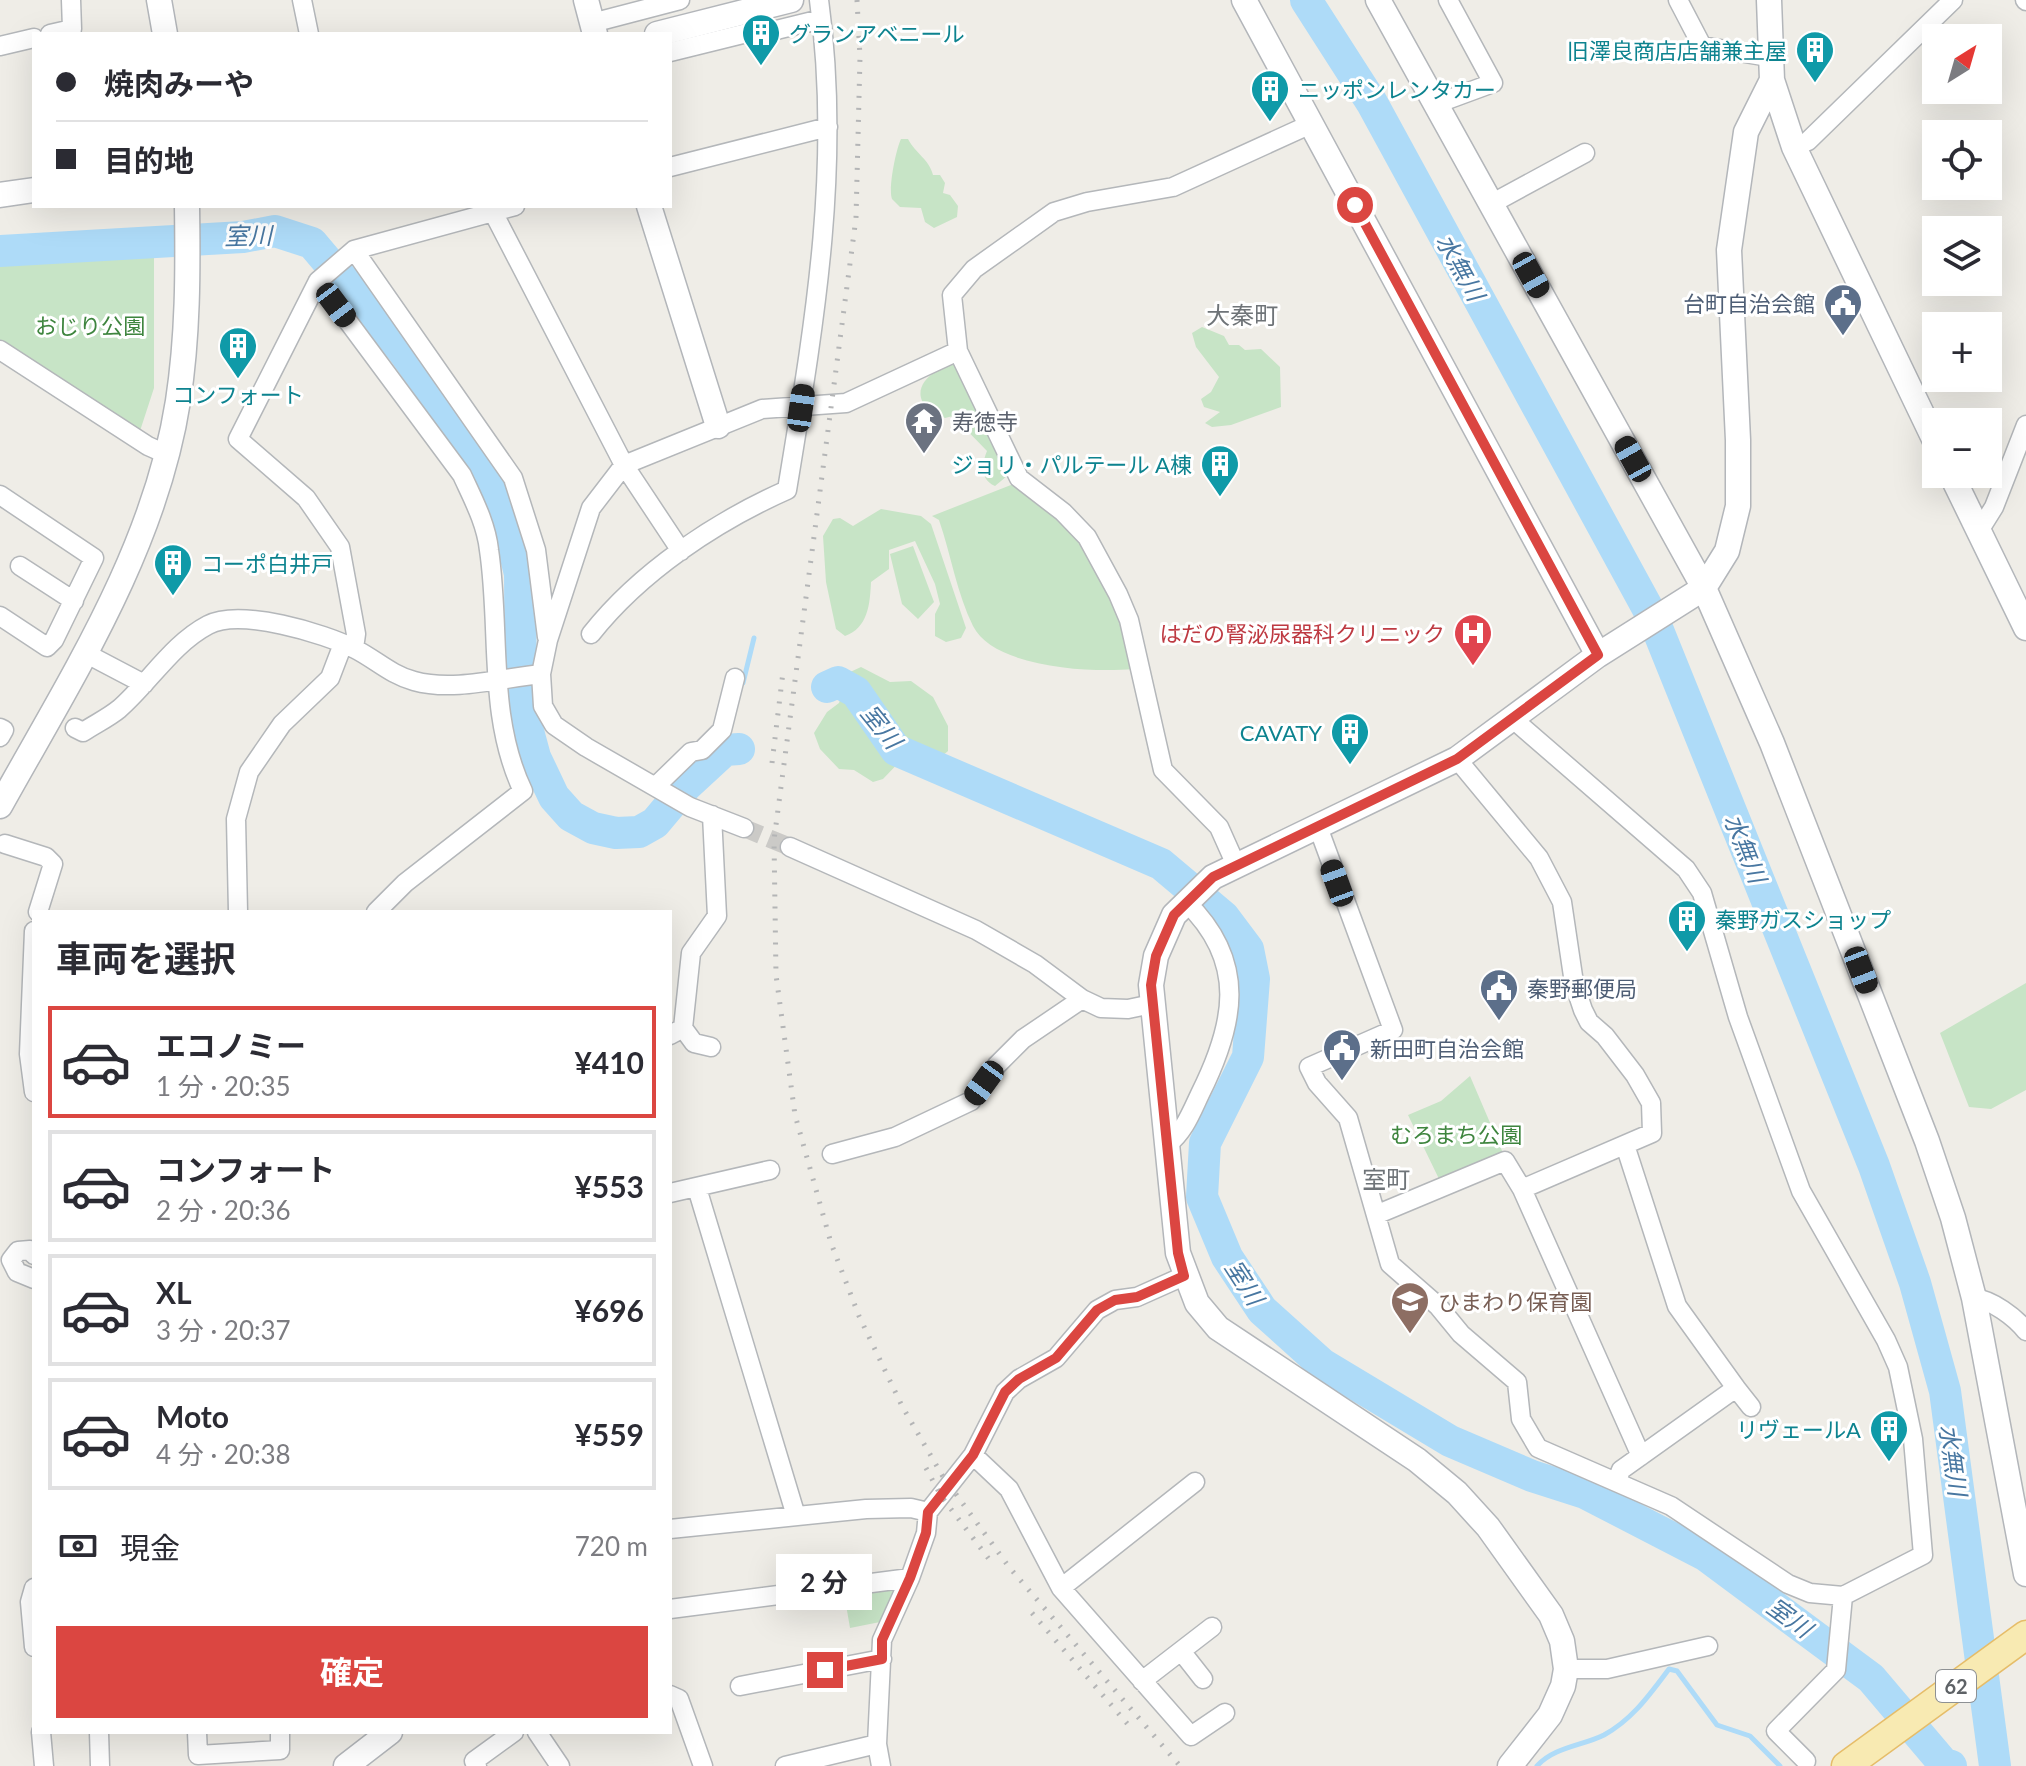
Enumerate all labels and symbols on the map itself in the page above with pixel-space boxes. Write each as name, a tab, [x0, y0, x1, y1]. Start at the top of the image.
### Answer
building icon: グランアベニール	[740, 12, 782, 67]
place label: グランアベニール	[789, 20, 965, 47]
north arrow	[1922, 24, 2002, 104]
building icon: 旧澤良商店店舗兼主屋	[1794, 29, 1836, 84]
place label: 旧澤良商店店舗兼主屋	[1567, 37, 1787, 64]
building icon: ニッポンレンタカー	[1249, 68, 1291, 123]
place label: ニッポンレンタカー	[1298, 76, 1496, 103]
route start	[1337, 187, 1373, 223]
water label: 室川	[224, 220, 275, 250]
water label: 水無川	[1431, 228, 1493, 308]
car	[1509, 248, 1553, 302]
car	[312, 279, 360, 331]
public building icon: 台町自治会館	[1822, 282, 1864, 337]
place label: 台町自治会館	[1683, 290, 1815, 317]
district label: 大秦町	[1206, 300, 1278, 329]
park label: おじり公園	[35, 312, 145, 339]
building icon: コンフォート	[217, 325, 259, 380]
place label: コンフォート	[172, 381, 304, 408]
car	[786, 383, 816, 433]
temple icon: 寿徳寺	[903, 400, 945, 455]
place label: 寿徳寺	[952, 408, 1018, 435]
car	[1611, 432, 1655, 486]
building icon: ジョリ・パルテール A棟	[1199, 443, 1241, 498]
place label: ジョリ・パルテール A棟	[951, 451, 1192, 478]
building icon: コーポ白井戸	[152, 542, 194, 597]
place label: コーポ白井戸	[201, 550, 333, 577]
hospital icon: はだの腎泌尿器科クリニック	[1452, 612, 1494, 667]
place label: はだの腎泌尿器科クリニック	[1159, 620, 1445, 647]
water label: 室川	[856, 698, 910, 756]
building icon: CAVATY	[1329, 711, 1371, 766]
place label: CAVATY	[1240, 719, 1322, 746]
water label: 水無川	[1719, 809, 1774, 890]
car	[1318, 856, 1356, 910]
building icon: 秦野ガスショップ	[1666, 898, 1708, 953]
place label: 秦野ガスショップ	[1715, 906, 1891, 933]
car	[1841, 943, 1881, 997]
public building icon: 秦野郵便局	[1478, 967, 1520, 1022]
place label: 秦野郵便局	[1527, 975, 1637, 1002]
public building icon: 新田町自治会館	[1321, 1027, 1363, 1082]
place label: 新田町自治会館	[1370, 1035, 1524, 1062]
car	[960, 1057, 1008, 1109]
park label: むろまち公園	[1390, 1121, 1522, 1148]
district label: 室町	[1362, 1164, 1410, 1193]
water label: 室川	[1220, 1254, 1272, 1313]
school or university icon: ひまわり保育園	[1389, 1280, 1431, 1335]
place label: ひまわり保育園	[1438, 1288, 1592, 1315]
building icon: リヴェールA	[1868, 1408, 1910, 1463]
place label: リヴェールA	[1736, 1416, 1861, 1443]
water label: 水無川	[1935, 1422, 1974, 1501]
callout: 2 分	[777, 1554, 873, 1610]
water label: 室川	[1762, 1591, 1820, 1645]
route end	[807, 1652, 843, 1688]
road number: 62	[1936, 1670, 1976, 1702]

